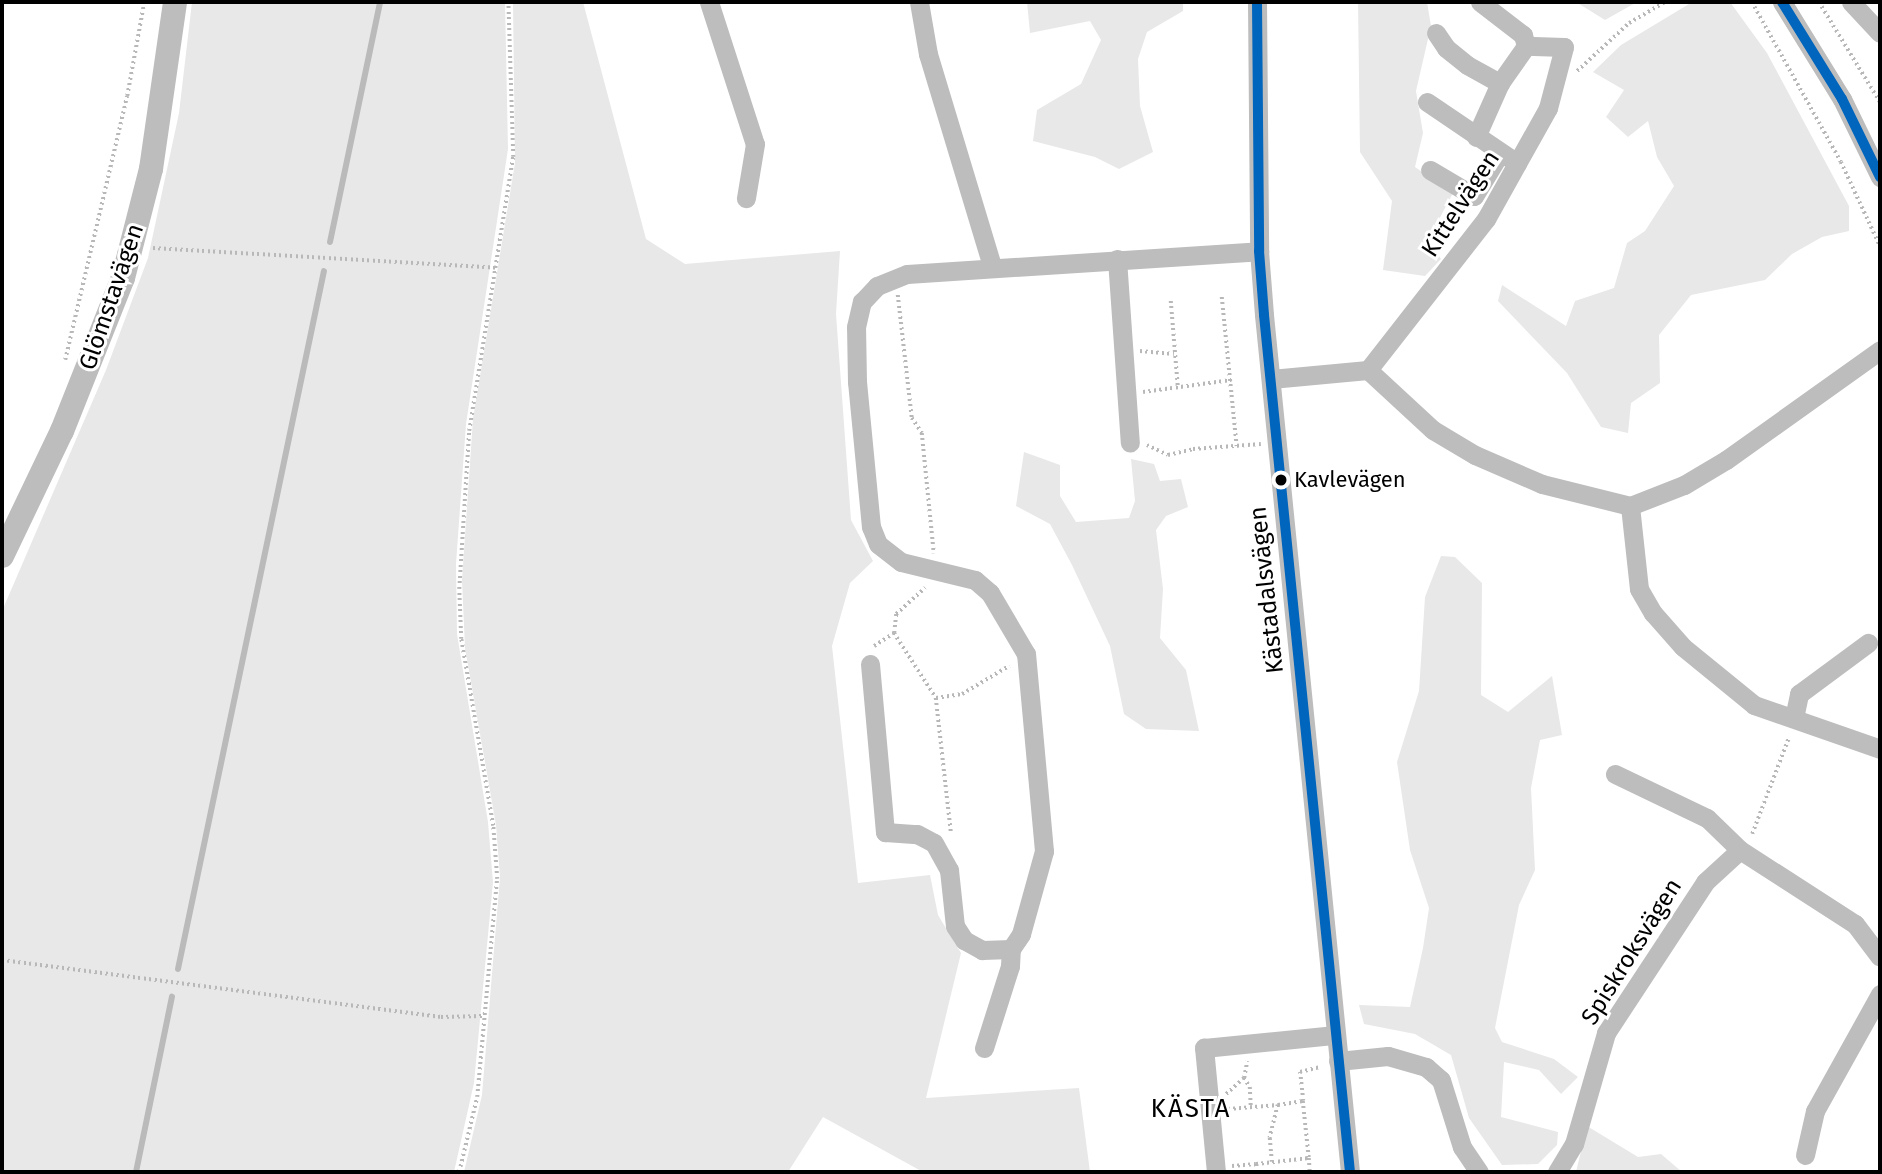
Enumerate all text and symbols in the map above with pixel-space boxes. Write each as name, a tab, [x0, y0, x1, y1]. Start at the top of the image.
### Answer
street label: Kittelvägen	[1416, 145, 1506, 263]
street label: Glömstavägen	[74, 220, 150, 374]
place label: Kavlevägen	[1294, 467, 1406, 493]
marker: Kavlevägen	[1274, 473, 1288, 487]
street label: Kästadalsvägen	[1244, 505, 1290, 675]
street label: Spiskroksvägen	[1576, 874, 1688, 1030]
district label: KÄSTA	[1151, 1093, 1231, 1125]

